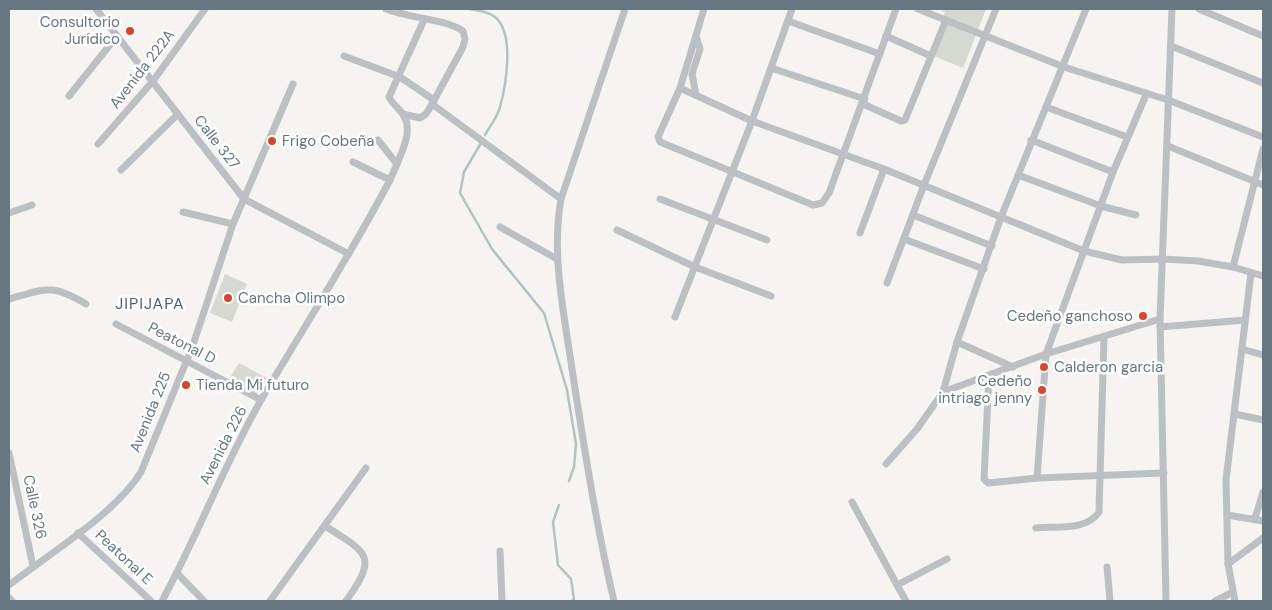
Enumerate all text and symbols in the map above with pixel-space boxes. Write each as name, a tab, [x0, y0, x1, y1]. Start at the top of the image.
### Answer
place label: Consultorio Jurídico	[40, 12, 120, 49]
street label: Avenida 222A	[105, 25, 179, 113]
marker: Consultorio Jurídico	[124, 25, 136, 37]
street label: Calle 327	[190, 111, 244, 173]
place label: Frigo Cobeña	[282, 131, 374, 151]
marker: Frigo Cobeña	[266, 135, 278, 147]
place label: Cancha Olimpo	[238, 288, 345, 308]
marker: Cancha Olimpo	[222, 292, 234, 304]
district label: JIPIJAPA	[115, 293, 185, 314]
place label: Cedeño ganchoso	[1007, 306, 1133, 326]
marker: Cedeño ganchoso	[1137, 310, 1149, 322]
street label: Peatonal D	[145, 317, 219, 369]
place label: Calderon garcia	[1054, 357, 1163, 377]
marker: Calderon garcia	[1038, 361, 1050, 373]
street label: Avenida 225	[125, 369, 175, 455]
place label: Cedeño intriago jenny	[938, 371, 1033, 408]
place label: Tienda Mi futuro	[196, 375, 309, 395]
marker: Tienda Mi futuro	[180, 379, 192, 391]
marker: Cedeño intriago jenny	[1036, 384, 1048, 396]
street label: Avenida 226	[195, 402, 251, 488]
street label: Calle 326	[18, 473, 52, 541]
street label: Peatonal E	[91, 525, 157, 589]

